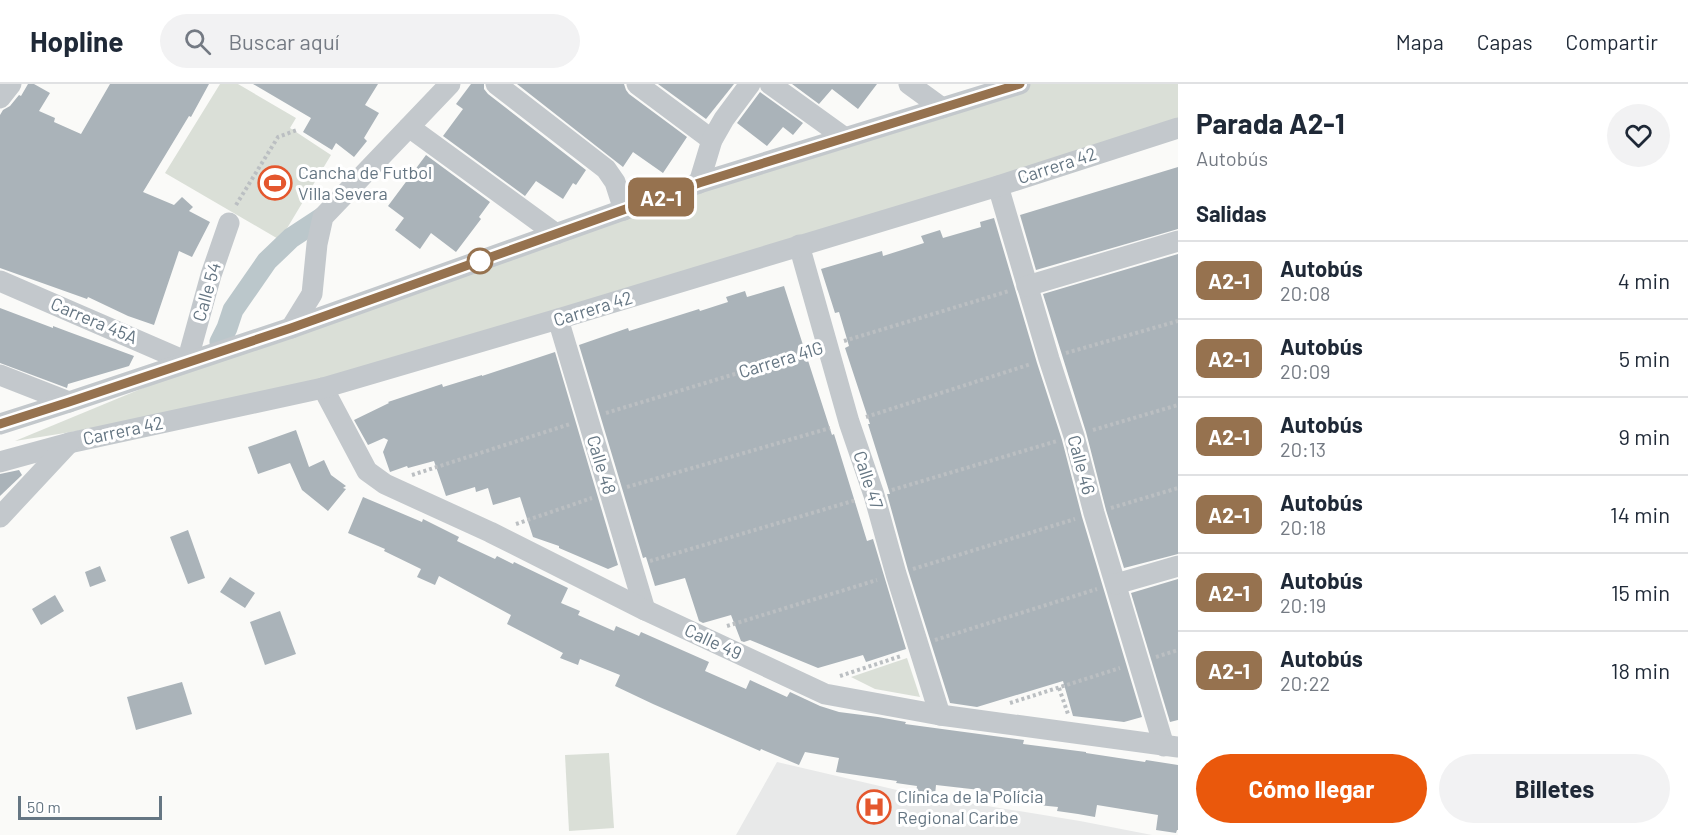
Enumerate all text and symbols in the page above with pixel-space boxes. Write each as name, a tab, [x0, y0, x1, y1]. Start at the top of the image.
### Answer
search box	[160, 14, 580, 68]
text: Hopline	[30, 24, 124, 58]
icon: search	[181, 25, 214, 58]
text: Buscar aquí	[229, 28, 339, 54]
text: Mapa	[1396, 29, 1444, 54]
text: Capas	[1477, 29, 1533, 54]
text: Compartir	[1566, 29, 1658, 54]
button: heart	[1607, 104, 1670, 167]
text: Parada A2-1	[1196, 106, 1345, 140]
street label: Carrera 42	[1015, 142, 1099, 188]
text: Autobús	[1196, 146, 1268, 170]
place label: Cancha de Futbol Villa Severa	[298, 161, 432, 204]
sports icon: Cancha de Futbol Villa Severa	[257, 165, 293, 201]
line badge: A2-1	[619, 178, 703, 216]
text: A2-1	[640, 185, 682, 210]
text: Salidas	[1196, 200, 1267, 226]
unlabelled marker	[467, 248, 493, 274]
text: Autobús	[1280, 255, 1363, 281]
street label: Calle 54	[187, 260, 225, 324]
text: 4 min	[1618, 267, 1670, 293]
text: A2-1	[1208, 268, 1250, 293]
text: 20:08	[1280, 281, 1331, 305]
street label: Carrera 42	[551, 286, 635, 330]
street label: Carrera 45A	[48, 292, 141, 348]
text: Autobús	[1280, 333, 1363, 359]
street label: Carrera 41G	[736, 336, 826, 382]
text: 5 min	[1619, 345, 1670, 371]
text: A2-1	[1208, 346, 1250, 371]
text: 20:09	[1280, 359, 1331, 383]
street label: Carrera 42	[81, 411, 165, 449]
text: Autobús	[1280, 411, 1363, 437]
text: 9 min	[1618, 423, 1670, 449]
text: A2-1	[1208, 424, 1250, 449]
street label: Calle 48	[583, 432, 621, 497]
street label: Calle 46	[1063, 433, 1100, 497]
text: 20:13	[1280, 437, 1326, 461]
street label: Calle 47	[849, 448, 889, 512]
text: Autobús	[1280, 489, 1363, 515]
text: 14 min	[1610, 501, 1670, 527]
text: A2-1	[1208, 502, 1250, 527]
text: 20:18	[1280, 515, 1326, 539]
text: Autobús	[1280, 567, 1363, 593]
text: 15 min	[1611, 579, 1670, 605]
text: A2-1	[1208, 580, 1250, 605]
text: 20:19	[1280, 593, 1326, 617]
street label: Calle 49	[681, 618, 746, 664]
text: Autobús	[1280, 645, 1363, 671]
text: 18 min	[1611, 657, 1670, 683]
text: A2-1	[1208, 658, 1250, 683]
text: 20:22	[1280, 671, 1330, 695]
button: Cómo llegar	[1196, 754, 1427, 823]
button: Billetes	[1439, 754, 1670, 823]
place label: Clínica de la Polícia Regional Caribe	[897, 785, 1044, 828]
hospital icon: Clínica de la Polícia Regional Caribe	[856, 789, 892, 825]
scale bar	[18, 793, 162, 820]
text: 50 m	[27, 797, 61, 816]

